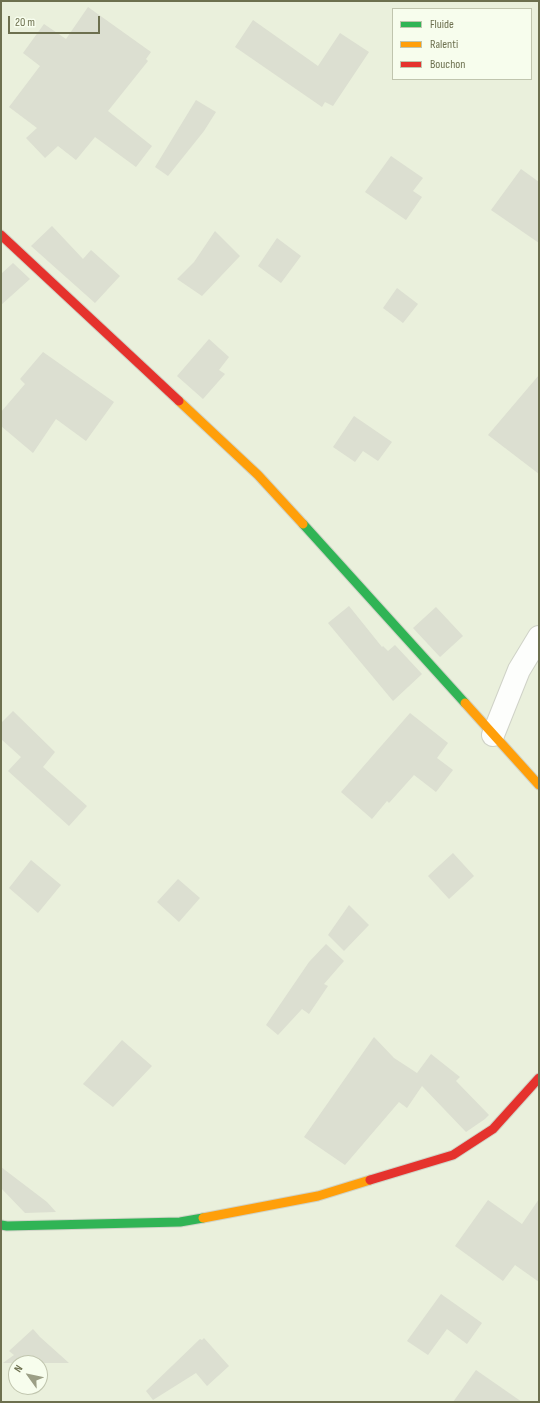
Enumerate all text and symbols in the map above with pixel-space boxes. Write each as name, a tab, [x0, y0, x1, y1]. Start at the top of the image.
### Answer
scale bar	[10, 8, 102, 34]
legend	[392, 8, 532, 80]
text: 20 m	[15, 15, 35, 30]
text: Fluide	[430, 17, 454, 32]
text: Ralenti	[430, 37, 458, 52]
text: Bouchon	[430, 57, 465, 72]
north arrow	[8, 1355, 48, 1395]
text: N	[11, 1363, 25, 1375]

